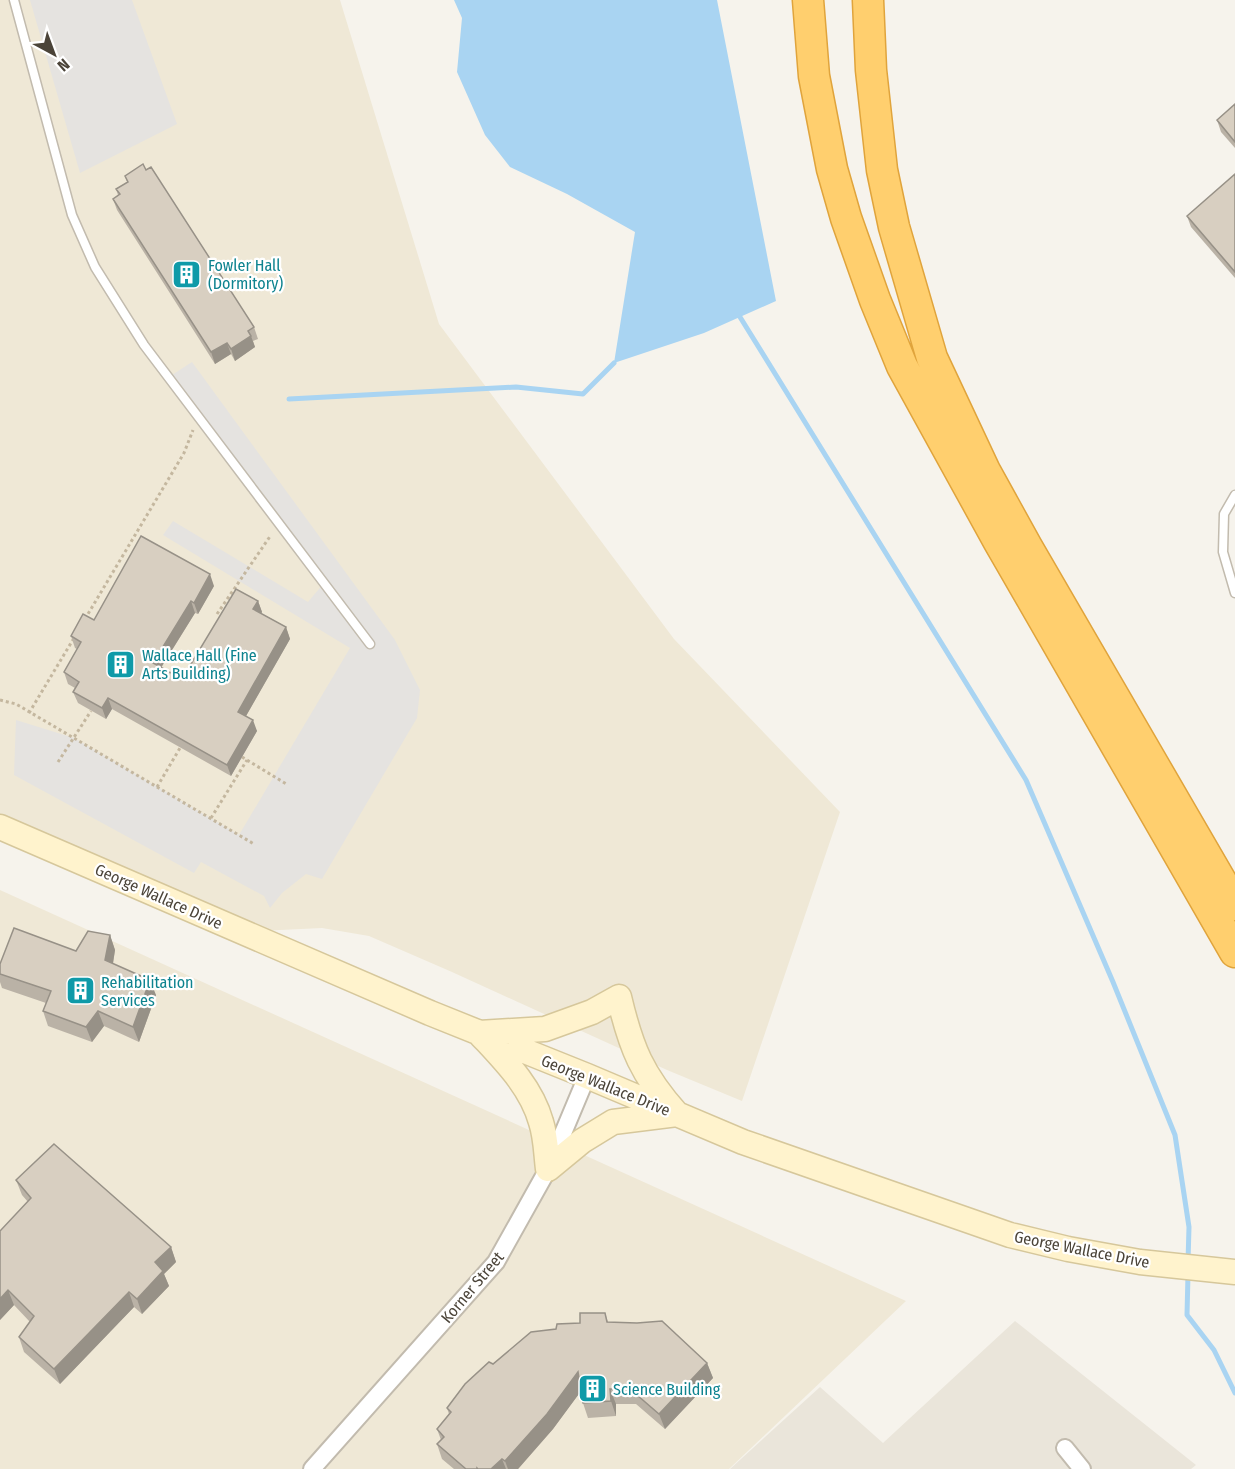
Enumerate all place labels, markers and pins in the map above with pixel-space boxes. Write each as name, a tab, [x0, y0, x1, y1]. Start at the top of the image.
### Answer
place label: Fowler Hall (Dormitory)	[208, 256, 283, 293]
building icon: Fowler Hall (Dormitory)	[171, 258, 203, 290]
place label: Wallace Hall (Fine Arts Building)	[142, 646, 257, 683]
building icon: Wallace Hall (Fine Arts Building)	[105, 648, 137, 680]
place label: Rehabilitation Services	[101, 973, 194, 1010]
building icon: Rehabilitation Services	[64, 975, 96, 1007]
building icon: Science Building	[576, 1373, 608, 1405]
place label: Science Building	[613, 1380, 721, 1399]

